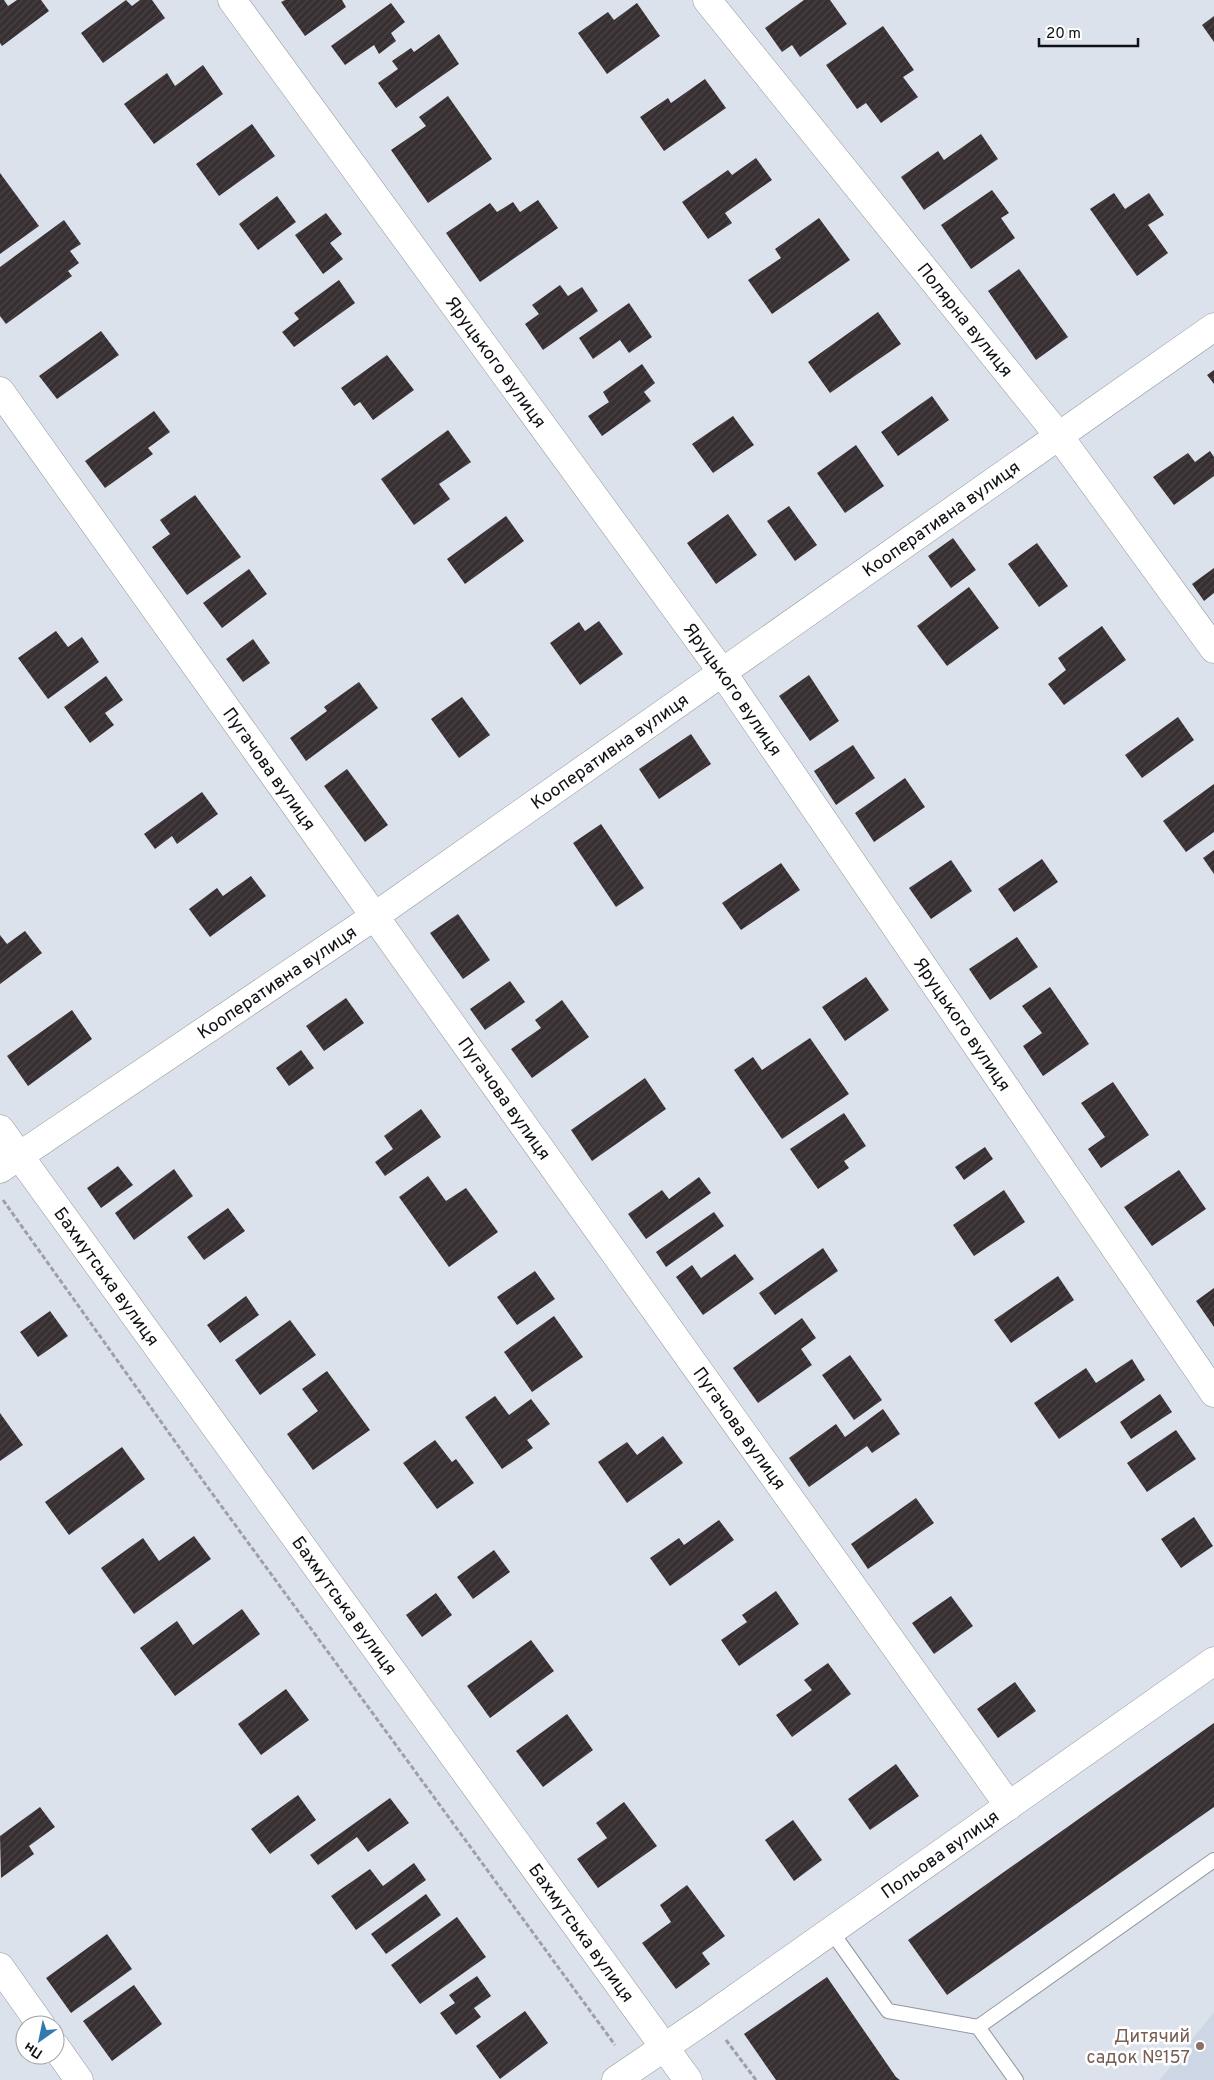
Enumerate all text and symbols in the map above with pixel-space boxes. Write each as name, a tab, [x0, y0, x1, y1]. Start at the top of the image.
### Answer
scale bar	[1039, 15, 1138, 47]
text: 20 m	[1046, 25, 1081, 44]
street label: Полярна вулиця	[911, 259, 1017, 383]
street label: Яруцького вулиця	[439, 292, 550, 433]
street label: Кооперативна вулиця	[859, 457, 1025, 583]
street label: Яруцького вулиця	[677, 619, 786, 761]
street label: Кооперативна вулиця	[527, 689, 694, 816]
street label: Пугачова вулиця	[216, 704, 320, 836]
street label: Кооперативна вулиця	[194, 921, 362, 1045]
street label: Яруцького вулиця	[907, 953, 1015, 1097]
street label: Пугачова вулиця	[452, 1033, 555, 1165]
street label: Бахмутська вулиця	[48, 1203, 163, 1351]
street label: Пугачова вулиця	[687, 1363, 790, 1495]
street label: Бахмутська вулиця	[286, 1532, 401, 1680]
street label: Польова вулиця	[877, 1806, 1004, 1905]
street label: Бахмутська вулиця	[522, 1860, 638, 2008]
north arrow	[15, 2015, 65, 2065]
place label: Дитячий садок №157	[1087, 2026, 1190, 2070]
text: Пн	[21, 2037, 46, 2062]
marker: Дитячий садок №157	[1194, 2040, 1206, 2052]

